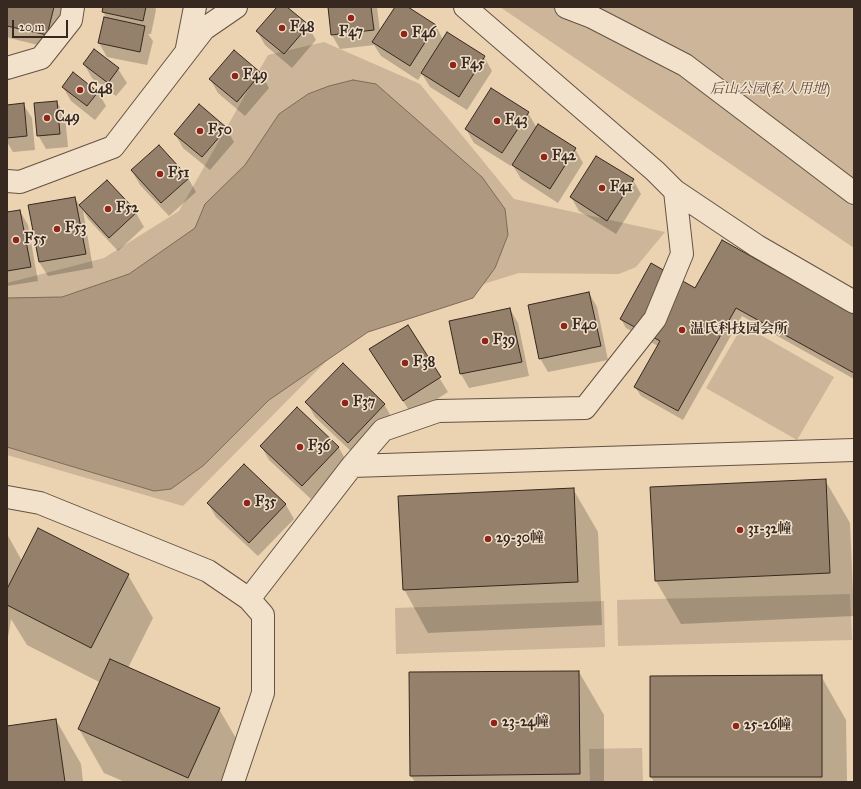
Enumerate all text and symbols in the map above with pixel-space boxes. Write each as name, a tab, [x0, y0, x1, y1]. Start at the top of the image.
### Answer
scale bar	[14, 12, 70, 38]
marker: F47	[346, 13, 356, 23]
text: 20 m	[19, 20, 45, 34]
place label: F48	[290, 20, 314, 36]
marker: F48	[277, 23, 287, 33]
place label: F47	[339, 25, 363, 41]
place label: F46	[412, 26, 436, 42]
marker: F46	[399, 29, 409, 39]
place label: F45	[461, 57, 484, 73]
marker: F45	[448, 60, 458, 70]
place label: F49	[243, 68, 267, 84]
marker: F49	[230, 71, 240, 81]
place label: C48	[88, 82, 113, 98]
park label: 后山公园(私人用地)	[710, 82, 830, 98]
marker: C48	[75, 85, 85, 95]
place label: C49	[55, 110, 80, 126]
marker: C49	[42, 113, 52, 123]
place label: F43	[505, 113, 528, 129]
marker: F43	[492, 116, 502, 126]
place label: F50	[208, 123, 232, 139]
marker: F50	[195, 126, 205, 136]
place label: F42	[552, 149, 576, 165]
marker: F42	[539, 152, 549, 162]
place label: F51	[168, 166, 189, 182]
marker: F51	[155, 169, 165, 179]
place label: F41	[610, 180, 632, 196]
marker: F41	[597, 183, 607, 193]
place label: F52	[116, 201, 139, 217]
marker: F52	[103, 204, 113, 214]
place label: F53	[65, 221, 86, 237]
marker: F53	[52, 224, 62, 234]
place label: F55	[24, 232, 46, 248]
marker: F55	[11, 235, 21, 245]
place label: F40	[572, 318, 597, 334]
marker: F40	[559, 321, 569, 331]
place label: 温氏科技园会所	[690, 322, 788, 338]
marker: 温氏科技园会所	[677, 325, 687, 335]
place label: F39	[493, 333, 515, 349]
marker: F39	[480, 336, 490, 346]
place label: F38	[413, 355, 435, 371]
marker: F38	[400, 358, 410, 368]
place label: F37	[353, 395, 375, 411]
marker: F37	[340, 398, 350, 408]
place label: F36	[308, 439, 330, 455]
marker: F36	[295, 442, 305, 452]
place label: F35	[255, 495, 276, 511]
marker: F35	[242, 498, 252, 508]
place label: 31-32幢	[748, 522, 791, 538]
marker: 31-32幢	[735, 525, 745, 535]
place label: 29-30幢	[496, 531, 544, 547]
marker: 29-30幢	[483, 534, 493, 544]
place label: 23-24幢	[502, 715, 549, 731]
marker: 23-24幢	[489, 718, 499, 728]
place label: 25-26幢	[744, 718, 791, 734]
marker: 25-26幢	[731, 721, 741, 731]

